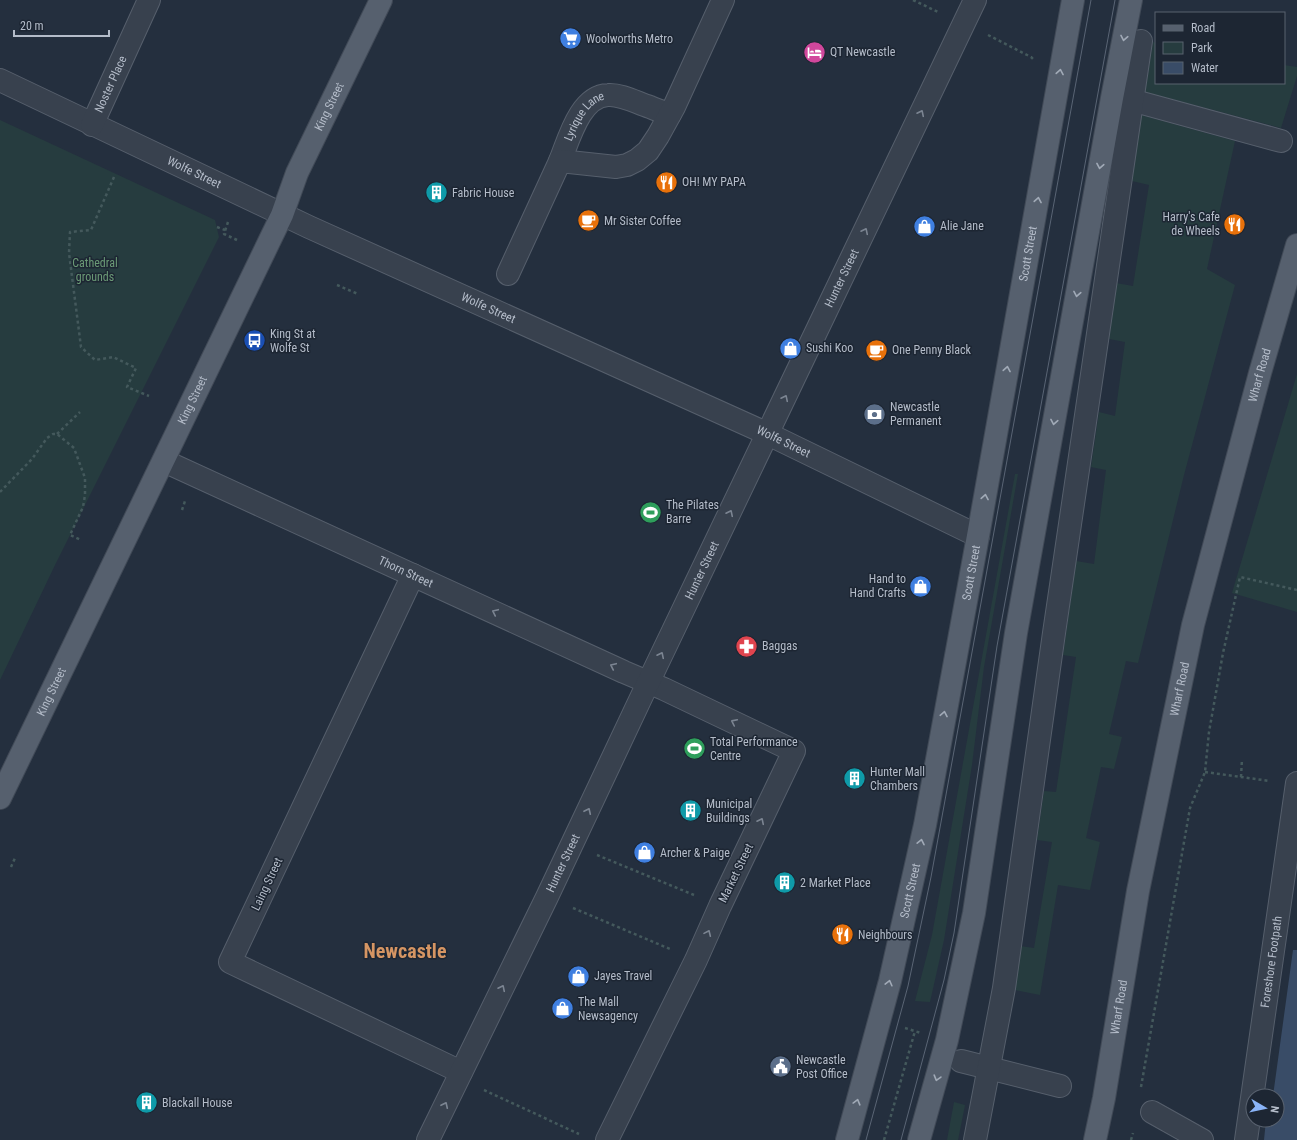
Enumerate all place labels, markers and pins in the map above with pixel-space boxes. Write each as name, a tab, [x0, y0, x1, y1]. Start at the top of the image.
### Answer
supermarket icon: Woolworths Metro	[557, 26, 583, 52]
place label: Woolworths Metro	[586, 32, 673, 46]
hotel icon: QT Newcastle	[802, 39, 828, 65]
place label: QT Newcastle	[830, 45, 896, 59]
restaurant icon: OH! MY PAPA	[654, 169, 680, 195]
place label: OH! MY PAPA	[682, 175, 746, 189]
building icon: Fabric House	[424, 180, 450, 206]
place label: Fabric House	[452, 186, 515, 200]
cafe icon: Mr Sister Coffee	[576, 208, 602, 234]
place label: Harry's Cafe de Wheels	[1163, 210, 1220, 238]
restaurant icon: Harry's Cafe de Wheels	[1222, 211, 1248, 237]
shop icon: Alie Jane	[911, 213, 937, 239]
place label: Mr Sister Coffee	[604, 214, 681, 228]
place label: Alie Jane	[940, 219, 984, 233]
place label: King St at Wolfe St	[270, 327, 316, 355]
bus stop icon: King St at Wolfe St	[241, 328, 267, 354]
shop icon: Sushi Koo	[778, 335, 804, 361]
cafe icon: One Penny Black	[864, 337, 890, 363]
place label: Sushi Koo	[806, 341, 853, 355]
place label: One Penny Black	[892, 343, 972, 357]
place label: Newcastle Permanent	[890, 400, 942, 428]
bank icon: Newcastle Permanent	[861, 401, 887, 427]
place label: The Pilates Barre	[666, 498, 719, 526]
sports icon: The Pilates Barre	[637, 499, 663, 525]
place label: Hand to Hand Crafts	[849, 572, 906, 600]
shop icon: Hand to Hand Crafts	[908, 573, 934, 599]
pharmacy icon: Baggas	[733, 633, 759, 659]
place label: Baggas	[762, 639, 797, 653]
place label: Total Performance Centre	[710, 735, 798, 763]
sports icon: Total Performance Centre	[682, 736, 708, 762]
place label: Hunter Mall Chambers	[870, 765, 925, 793]
building icon: Hunter Mall Chambers	[841, 766, 867, 792]
place label: Municipal Buildings	[706, 797, 752, 825]
building icon: Municipal Buildings	[677, 798, 703, 824]
shop icon: Archer & Paige	[631, 840, 657, 866]
place label: Archer & Paige	[660, 846, 730, 860]
building icon: 2 Market Place	[771, 870, 797, 896]
place label: 2 Market Place	[800, 876, 871, 890]
restaurant icon: Neighbours	[830, 922, 856, 948]
place label: Neighbours	[858, 928, 912, 942]
shop icon: Jayes Travel	[566, 963, 592, 989]
place label: Jayes Travel	[594, 969, 652, 983]
place label: The Mall Newsagency	[578, 995, 638, 1023]
shop icon: The Mall Newsagency	[550, 996, 576, 1022]
place label: Newcastle Post Office	[796, 1053, 848, 1081]
public building icon: Newcastle Post Office	[768, 1054, 794, 1080]
building icon: Blackall House	[134, 1090, 160, 1116]
place label: Blackall House	[162, 1096, 233, 1110]

